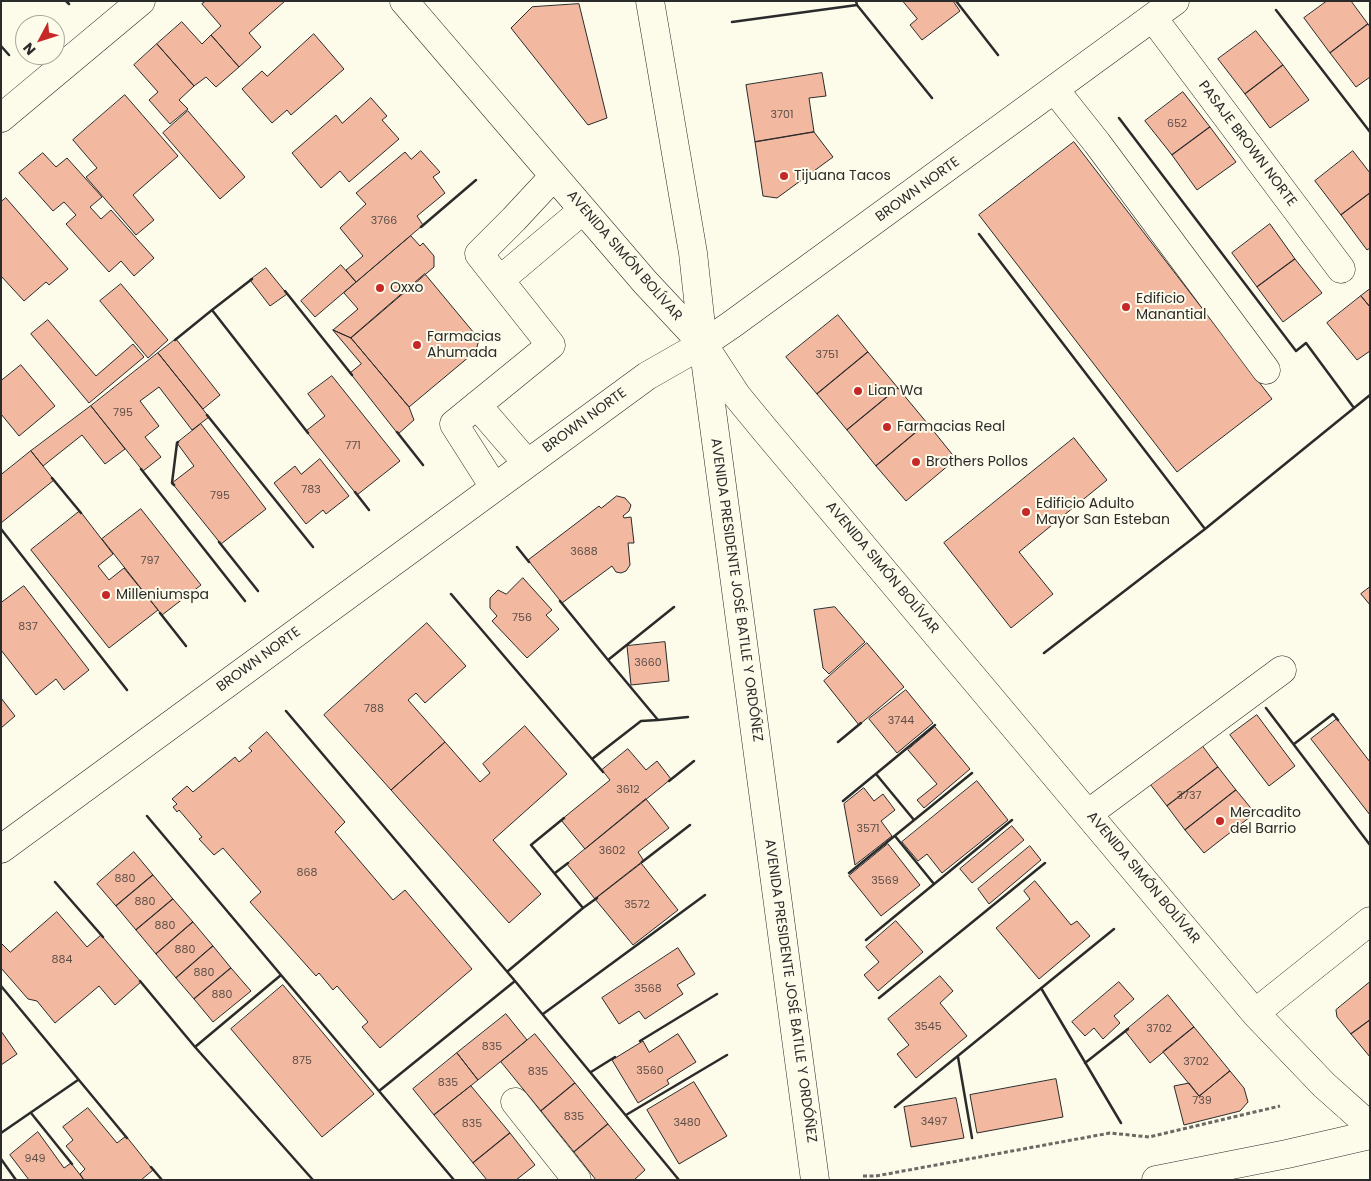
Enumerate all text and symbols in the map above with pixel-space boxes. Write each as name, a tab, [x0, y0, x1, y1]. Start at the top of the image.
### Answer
north arrow	[15, 15, 65, 65]
text: N	[18, 39, 40, 59]
street label: PASAJE BROWN NORTE	[1194, 78, 1300, 210]
house number: 3701	[771, 108, 793, 122]
house number: 652	[1167, 117, 1187, 131]
street label: BROWN NORTE	[873, 154, 963, 226]
place label: Tijuana Tacos	[794, 168, 891, 184]
marker: Tijuana Tacos	[778, 170, 790, 182]
street label: AVENIDA SIMÓN BOLÍVAR	[563, 187, 685, 325]
house number: 3766	[371, 214, 397, 228]
place label: Oxxo	[390, 280, 423, 296]
marker: Oxxo	[374, 282, 386, 294]
place label: Edificio Manantial	[1136, 291, 1206, 324]
marker: Edificio Manantial	[1120, 301, 1132, 313]
place label: Farmacias Ahumada	[427, 329, 501, 362]
marker: Farmacias Ahumada	[411, 339, 423, 351]
house number: 3751	[816, 348, 838, 362]
place label: Lian Wa	[868, 383, 923, 399]
street label: BROWN NORTE	[540, 385, 630, 457]
marker: Lian Wa	[852, 385, 864, 397]
house number: 795	[113, 406, 133, 420]
place label: Farmacias Real	[897, 419, 1005, 435]
marker: Farmacias Real	[881, 421, 893, 433]
street label: AVENIDA PRESIDENTE JOSÉ BATLLE Y ORDÓÑEZ	[706, 437, 766, 743]
house number: 771	[345, 439, 361, 453]
place label: Brothers Pollos	[926, 454, 1028, 470]
marker: Brothers Pollos	[910, 456, 922, 468]
house number: 783	[301, 483, 321, 497]
house number: 795	[210, 489, 230, 503]
place label: Edificio Adulto Mayor San Esteban	[1036, 496, 1170, 528]
street label: AVENIDA SIMÓN BOLÍVAR	[822, 499, 942, 637]
marker: Edificio Adulto Mayor San Esteban	[1020, 506, 1032, 518]
house number: 3688	[570, 545, 598, 559]
house number: 797	[141, 554, 159, 568]
place label: Milleniumspa	[116, 587, 209, 603]
marker: Milleniumspa	[100, 589, 112, 601]
house number: 756	[512, 611, 532, 625]
house number: 837	[18, 620, 38, 634]
street label: BROWN NORTE	[214, 624, 304, 696]
house number: 3660	[634, 656, 662, 670]
house number: 788	[364, 702, 384, 716]
house number: 3744	[888, 714, 914, 728]
house number: 3612	[616, 783, 640, 797]
house number: 3737	[1177, 789, 1201, 803]
place label: Mercadito del Barrio	[1230, 805, 1301, 838]
street label: AVENIDA SIMÓN BOLÍVAR	[1083, 809, 1203, 947]
marker: Mercadito del Barrio	[1214, 815, 1226, 827]
house number: 3571	[857, 822, 879, 836]
street label: AVENIDA PRESIDENTE JOSÉ BATLLE Y ORDÓÑEZ	[760, 838, 820, 1144]
house number: 3602	[599, 844, 625, 858]
house number: 868	[297, 866, 317, 880]
house number: 880	[115, 872, 135, 886]
house number: 3569	[871, 874, 899, 888]
house number: 880	[135, 895, 155, 909]
house number: 3572	[624, 898, 650, 912]
house number: 880	[155, 919, 175, 933]
house number: 880	[175, 943, 195, 957]
house number: 884	[52, 953, 72, 967]
house number: 880	[194, 966, 214, 980]
house number: 3568	[634, 982, 662, 996]
house number: 880	[212, 988, 232, 1002]
house number: 3545	[914, 1020, 942, 1034]
house number: 3702	[1146, 1022, 1172, 1036]
house number: 835	[482, 1040, 502, 1054]
house number: 875	[292, 1054, 312, 1068]
house number: 3702	[1183, 1055, 1209, 1069]
house number: 3560	[636, 1064, 664, 1078]
house number: 835	[528, 1065, 548, 1079]
house number: 835	[438, 1076, 458, 1090]
house number: 739	[1192, 1094, 1212, 1108]
house number: 835	[564, 1110, 584, 1124]
house number: 3497	[921, 1115, 947, 1129]
house number: 3480	[673, 1116, 701, 1130]
house number: 835	[462, 1117, 482, 1131]
house number: 949	[25, 1152, 45, 1166]

